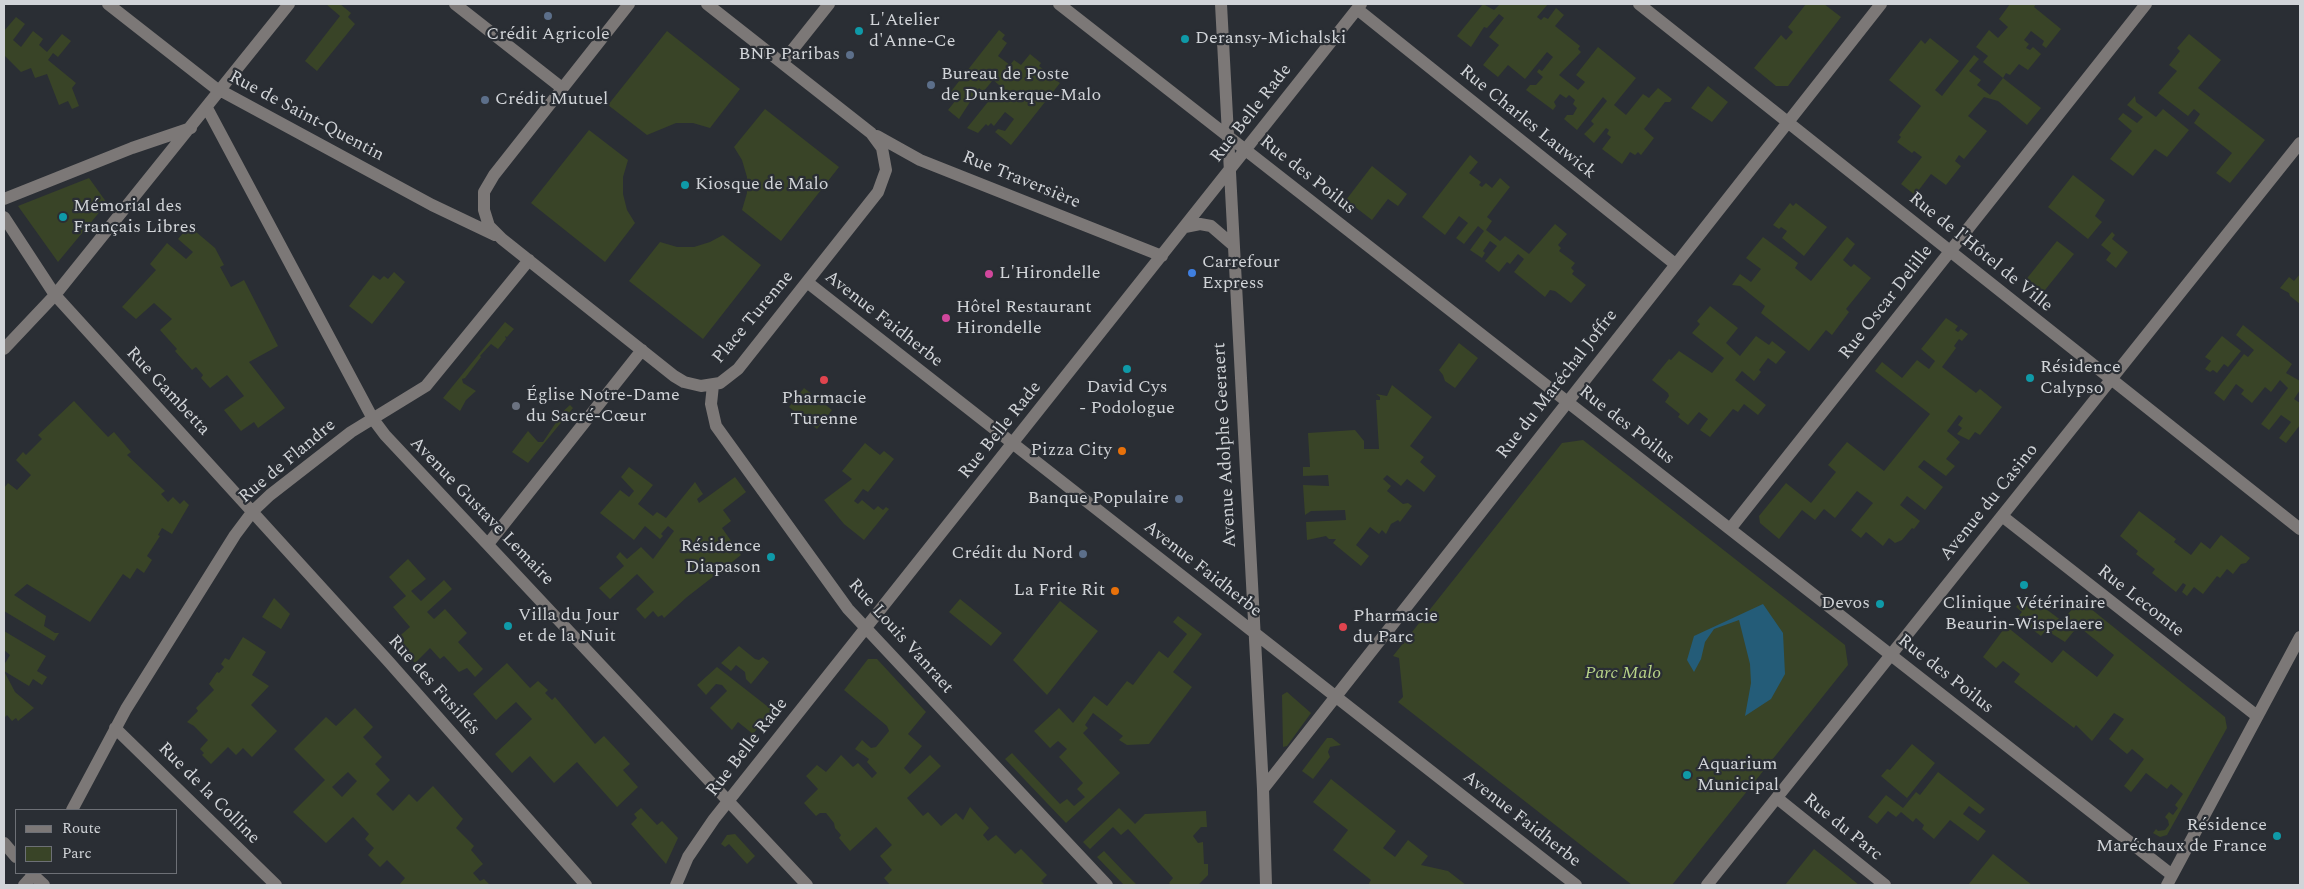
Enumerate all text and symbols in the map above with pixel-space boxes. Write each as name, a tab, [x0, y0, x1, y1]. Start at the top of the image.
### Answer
marker: Crédit Agricole	[542, 10, 554, 22]
place label: L'Atelier d'Anne-Ce	[869, 10, 955, 52]
place label: Crédit Agricole	[486, 24, 610, 46]
marker: L'Atelier d'Anne-Ce	[853, 25, 865, 37]
place label: Deransy-Michalski	[1195, 28, 1346, 50]
marker: Deransy-Michalski	[1179, 33, 1191, 45]
place label: BNP Paribas	[739, 44, 840, 66]
marker: BNP Paribas	[844, 49, 856, 61]
street label: Rue Belle Rade	[1207, 60, 1297, 168]
street label: Rue Charles Lauwick	[1455, 61, 1599, 185]
place label: Bureau de Poste de Dunkerque-Malo	[941, 64, 1101, 106]
street label: Rue de Saint-Quentin	[225, 67, 387, 167]
marker: Bureau de Poste de Dunkerque-Malo	[925, 79, 937, 91]
place label: Crédit Mutuel	[495, 89, 608, 111]
marker: Crédit Mutuel	[479, 94, 491, 106]
street label: Rue des Poilus	[1255, 132, 1359, 220]
street label: Rue Traversière	[959, 147, 1083, 215]
place label: Kiosque de Malo	[695, 174, 829, 196]
marker: Kiosque de Malo	[679, 179, 691, 191]
street label: Rue de l'Hôtel de Ville	[1904, 188, 2056, 318]
place label: Mémorial des Français Libres	[73, 196, 196, 238]
marker: Mémorial des Français Libres	[57, 211, 69, 223]
street label: Rue Oscar Delille	[1836, 241, 1938, 365]
place label: Carrefour Express	[1202, 252, 1280, 294]
place label: L'Hirondelle	[999, 263, 1101, 285]
street label: Place Turenne	[709, 267, 799, 369]
street label: Avenue Faidherbe	[819, 267, 947, 373]
marker: Carrefour Express	[1186, 267, 1198, 279]
marker: L'Hirondelle	[983, 268, 995, 280]
place label: Hôtel Restaurant Hirondelle	[956, 297, 1092, 340]
street label: Rue du Maréchal Joffre	[1493, 306, 1623, 464]
marker: Hôtel Restaurant Hirondelle	[940, 312, 952, 324]
street label: Avenue Adolphe Geeraert	[1210, 342, 1242, 548]
street label: Rue Gambetta	[120, 343, 214, 441]
place label: Résidence Calypso	[2040, 357, 2121, 399]
marker: David Cys - Podologue	[1121, 363, 1133, 375]
marker: Résidence Calypso	[2024, 372, 2036, 384]
marker: Pharmacie Turenne	[818, 374, 830, 386]
place label: David Cys - Podologue	[1079, 377, 1175, 419]
street label: Rue Belle Rade	[955, 378, 1047, 484]
street label: Rue des Poilus	[1574, 382, 1678, 470]
place label: Église Notre-Dame du Sacré-Cœur	[526, 385, 680, 428]
place label: Pharmacie Turenne	[782, 388, 866, 430]
marker: Église Notre-Dame du Sacré-Cœur	[510, 400, 522, 412]
street label: Rue de Flandre	[235, 415, 341, 509]
street label: Avenue Gustave Lemaire	[404, 433, 558, 591]
place label: Pizza City	[1031, 440, 1112, 462]
street label: Avenue du Casino	[1936, 440, 2044, 566]
marker: Pizza City	[1116, 445, 1128, 457]
place label: Banque Populaire	[1028, 488, 1169, 510]
marker: Banque Populaire	[1173, 493, 1185, 505]
street label: Avenue Faidherbe	[1138, 517, 1266, 623]
place label: Résidence Diapason	[680, 536, 761, 578]
place label: Crédit du Nord	[952, 543, 1073, 565]
marker: Crédit du Nord	[1077, 548, 1089, 560]
marker: Résidence Diapason	[765, 551, 777, 563]
street label: Rue Lecomte	[2092, 561, 2188, 643]
street label: Rue Louis Vanraet	[843, 575, 957, 699]
marker: Clinique Vétérinaire Beaurin-Wispelaere	[2018, 579, 2030, 591]
place label: La Frite Rit	[1014, 580, 1105, 602]
marker: La Frite Rit	[1109, 585, 1121, 597]
place label: Devos	[1821, 593, 1870, 615]
place label: Clinique Vétérinaire Beaurin-Wispelaere	[1942, 593, 2106, 636]
marker: Devos	[1874, 598, 1886, 610]
place label: Villa du Jour et de la Nuit	[518, 605, 619, 648]
place label: Pharmacie du Parc	[1353, 606, 1438, 649]
marker: Villa du Jour et de la Nuit	[502, 620, 514, 632]
marker: Pharmacie du Parc	[1337, 621, 1349, 633]
street label: Rue des Fusillés	[382, 631, 484, 741]
street label: Rue des Poilus	[1893, 631, 1997, 719]
park label: Parc Malo	[1585, 663, 1661, 685]
street label: Rue Belle Rade	[703, 694, 793, 802]
street label: Rue de la Colline	[153, 739, 263, 849]
place label: Aquarium Municipal	[1697, 754, 1779, 796]
street label: Avenue Faidherbe	[1457, 767, 1585, 873]
marker: Aquarium Municipal	[1681, 769, 1693, 781]
street label: Rue du Parc	[1798, 790, 1886, 866]
legend	[15, 809, 178, 874]
place label: Résidence Maréchaux de France	[2096, 815, 2267, 858]
text: Route	[62, 817, 101, 840]
marker: Résidence Maréchaux de France	[2271, 830, 2283, 842]
text: Parc	[62, 842, 92, 865]

